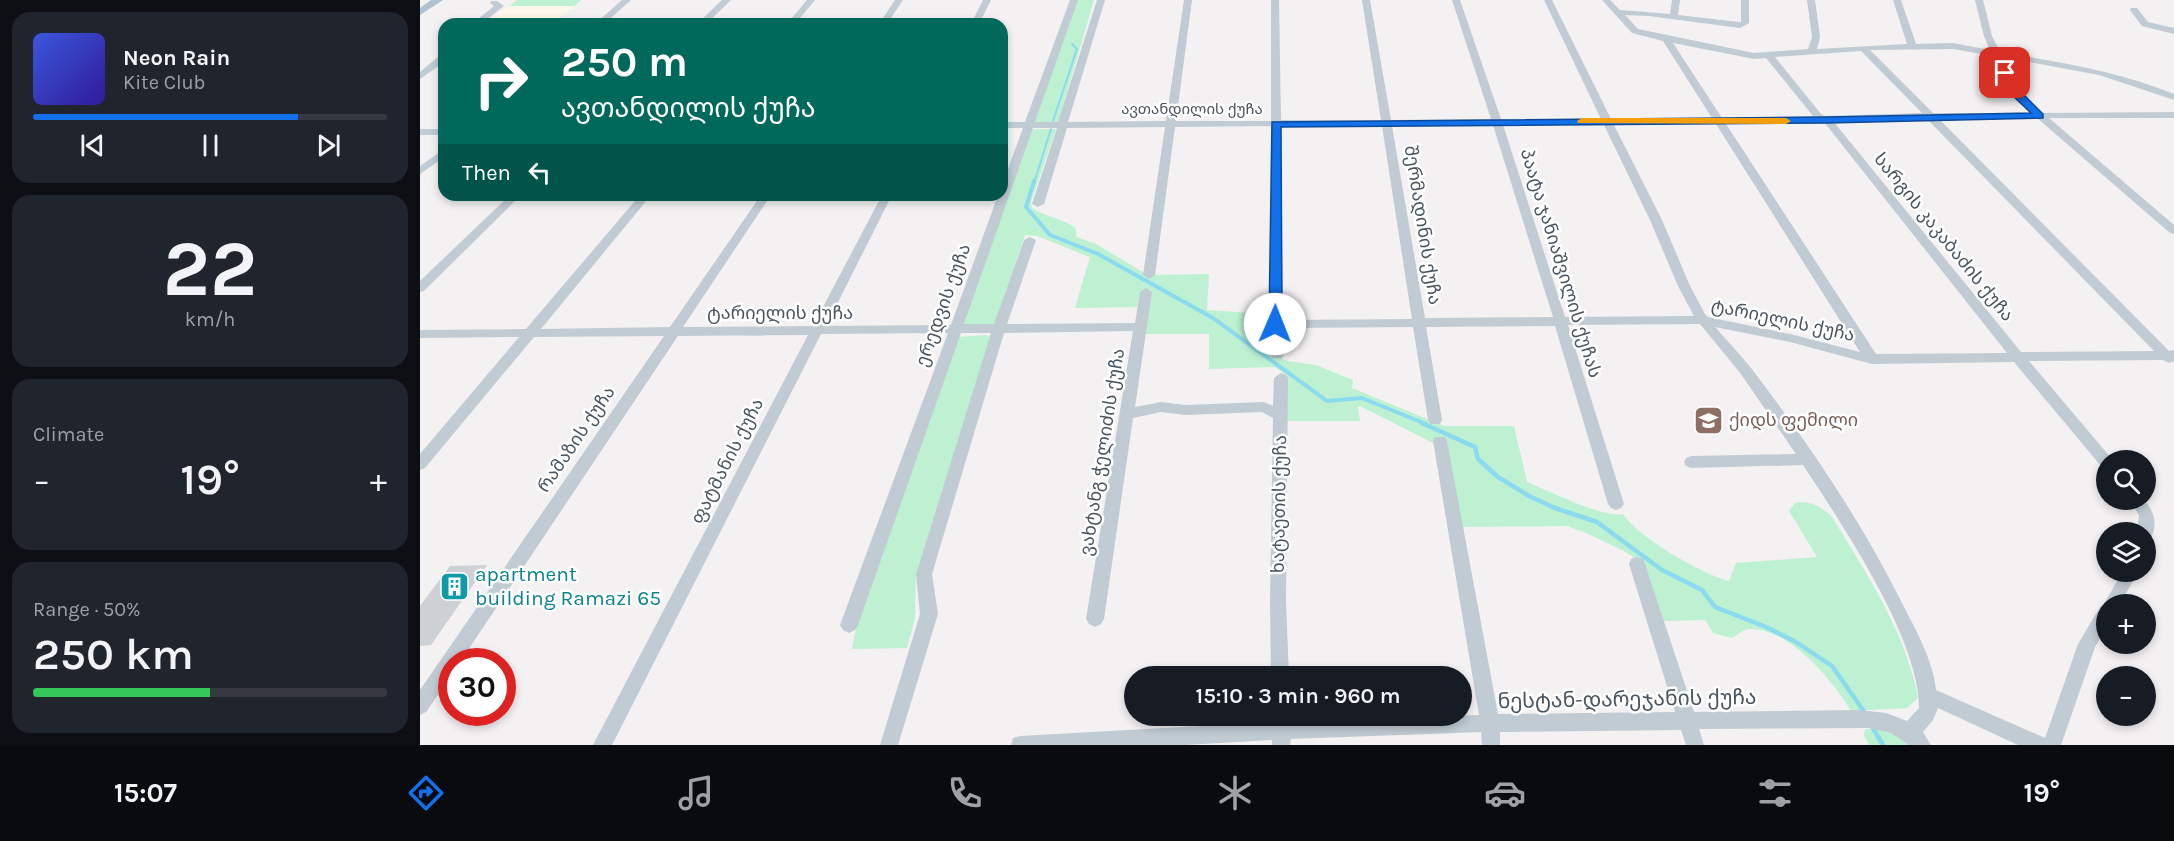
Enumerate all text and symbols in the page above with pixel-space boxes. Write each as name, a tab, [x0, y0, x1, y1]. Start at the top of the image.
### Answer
text: 250 m	[561, 37, 688, 87]
icon: right	[462, 42, 540, 120]
text: Neon Rain	[123, 45, 230, 71]
pin	[1979, 47, 2030, 98]
icon: arrive	[1988, 56, 2021, 89]
text: Kite Club	[123, 71, 205, 94]
text: ავთანდილის ქუჩა	[561, 92, 816, 124]
street label: ავთანდილის ქუჩა	[1121, 100, 1263, 118]
icon: previous	[76, 129, 109, 162]
icon: pause	[194, 129, 227, 162]
icon: next	[312, 129, 345, 162]
street label: შერმადინის ქუჩა	[1400, 144, 1446, 306]
street label: პაატა ჯანიაშვილის ქუჩას	[1516, 146, 1606, 380]
street label: სარგის კაკაბაძის ქუჩა	[1869, 148, 2019, 326]
icon: left	[523, 156, 556, 189]
text: Then	[462, 160, 511, 186]
text: 22	[163, 223, 257, 315]
street label: ერედვის ქუჩა	[911, 241, 975, 369]
position arrow	[1243, 292, 1307, 356]
street label: ტარიელის ქუჩა	[1709, 294, 1857, 346]
street label: ტარიელის ქუჩა	[707, 302, 853, 324]
text: km/h	[185, 308, 235, 331]
street label: ვახტანგ ჭელიძის ქუჩა	[1075, 347, 1129, 557]
street label: რამაზის ქუჩა	[532, 382, 620, 496]
street label: ფატმანის ქუჩა	[686, 395, 768, 527]
school or university icon: ქიდს ფემილი	[1692, 404, 1724, 436]
place label: ქიდს ფემილი	[1729, 409, 1858, 431]
text: Climate	[33, 423, 104, 446]
street label: ხატაეთის ქუჩა	[1267, 435, 1291, 573]
map controls	[2096, 450, 2156, 726]
button: search	[2096, 450, 2156, 510]
text: 19°	[180, 453, 240, 505]
text: −	[33, 461, 50, 499]
text: +	[370, 461, 387, 499]
button: layers	[2096, 522, 2156, 582]
place label: apartment building Ramazi 65	[475, 562, 661, 610]
building icon: apartment building Ramazi 65	[438, 570, 470, 602]
button: +	[2096, 594, 2156, 654]
text: Range · 50%	[33, 598, 141, 621]
text: 250 km	[33, 628, 194, 680]
speed limit sign: 30	[438, 648, 516, 726]
button: −	[2096, 666, 2156, 726]
text: 15:10 · 3 min · 960 m	[1195, 683, 1401, 709]
street label: ნესტან-დარეჯანის ქუჩა	[1497, 685, 1757, 714]
icon: directions	[405, 772, 447, 814]
icon: music	[675, 772, 717, 814]
icon: phone	[944, 772, 986, 814]
icon: climate	[1214, 772, 1256, 814]
icon: car	[1484, 772, 1526, 814]
icon: filters	[1754, 772, 1796, 814]
text: 15:07	[114, 777, 177, 809]
text: 19°	[2024, 777, 2060, 809]

